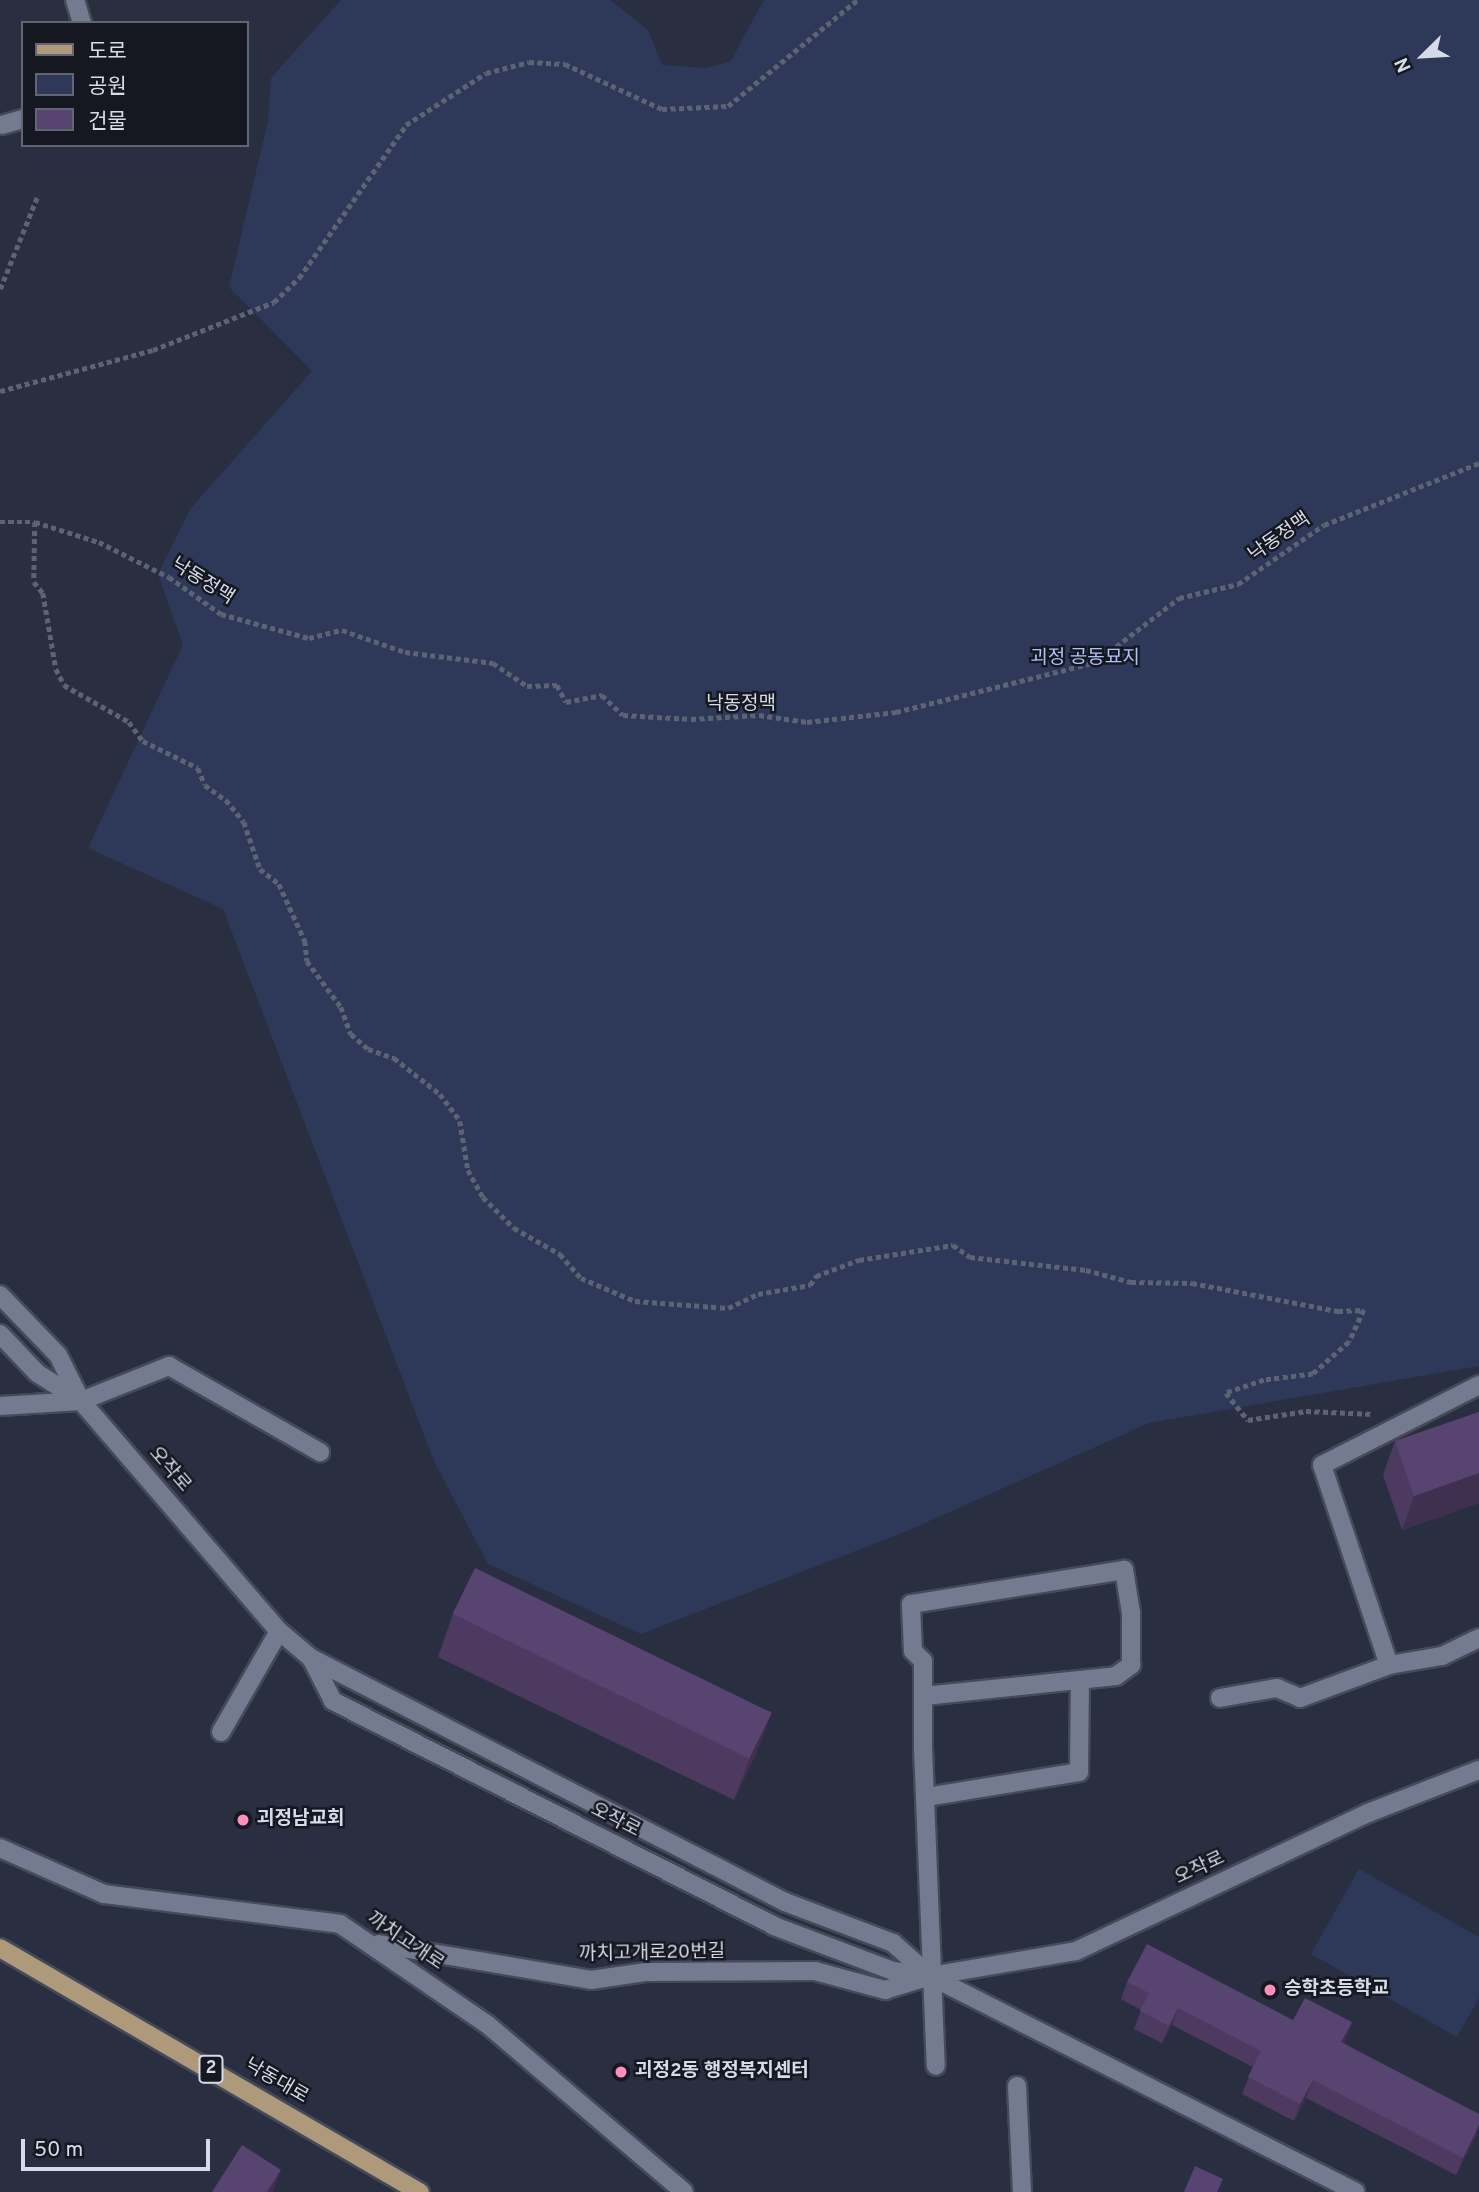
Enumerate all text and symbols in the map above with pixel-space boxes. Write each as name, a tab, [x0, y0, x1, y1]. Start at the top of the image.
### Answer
legend	[21, 21, 248, 147]
north arrow	[1388, 21, 1458, 91]
text: 도로	[88, 39, 127, 66]
text: N	[1390, 53, 1418, 76]
text: 공원	[88, 74, 127, 101]
text: 건물	[88, 109, 127, 136]
street label: 낙동정맥	[1245, 509, 1315, 567]
street label: 낙동정맥	[166, 554, 238, 610]
park label: 괴정 공동묘지	[1030, 648, 1140, 670]
street label: 낙동정맥	[706, 694, 776, 716]
street label: 오작로	[143, 1443, 195, 1497]
street label: 오작로	[586, 1799, 644, 1843]
place label: 괴정남교회	[257, 1809, 344, 1831]
marker: 괴정남교회	[235, 1812, 251, 1828]
street label: 오작로	[1171, 1848, 1229, 1890]
street label: 까치고개로	[362, 1908, 448, 1976]
street label: 까치고개로20번길	[579, 1941, 725, 1967]
place label: 승학초등학교	[1284, 1979, 1389, 2001]
marker: 승학초등학교	[1262, 1982, 1278, 1998]
road number: 2	[197, 2054, 225, 2084]
street label: 낙동대로	[240, 2055, 312, 2109]
place label: 괴정2동 행정복지센터	[635, 2061, 809, 2083]
marker: 괴정2동 행정복지센터	[613, 2064, 629, 2080]
scale bar	[24, 2126, 214, 2170]
text: 50 m	[34, 2137, 83, 2164]

